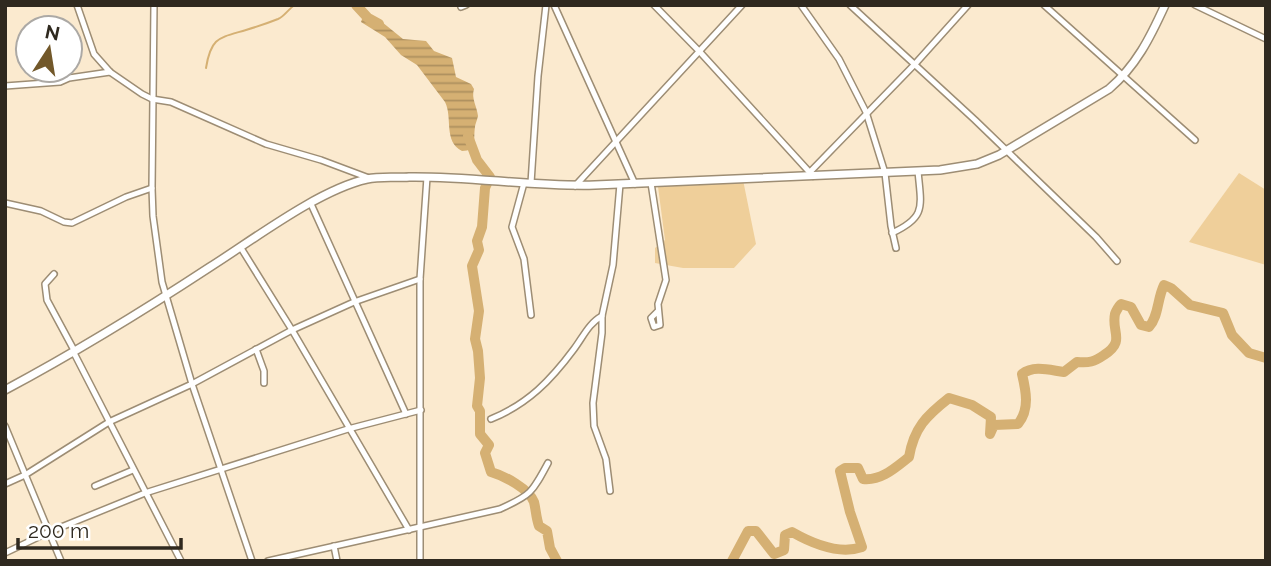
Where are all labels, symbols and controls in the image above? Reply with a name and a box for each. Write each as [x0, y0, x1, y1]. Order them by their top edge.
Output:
north arrow [14, 14, 84, 84]
text: N [43, 20, 62, 45]
scale bar [18, 506, 180, 550]
text: 200 m [28, 518, 89, 543]

